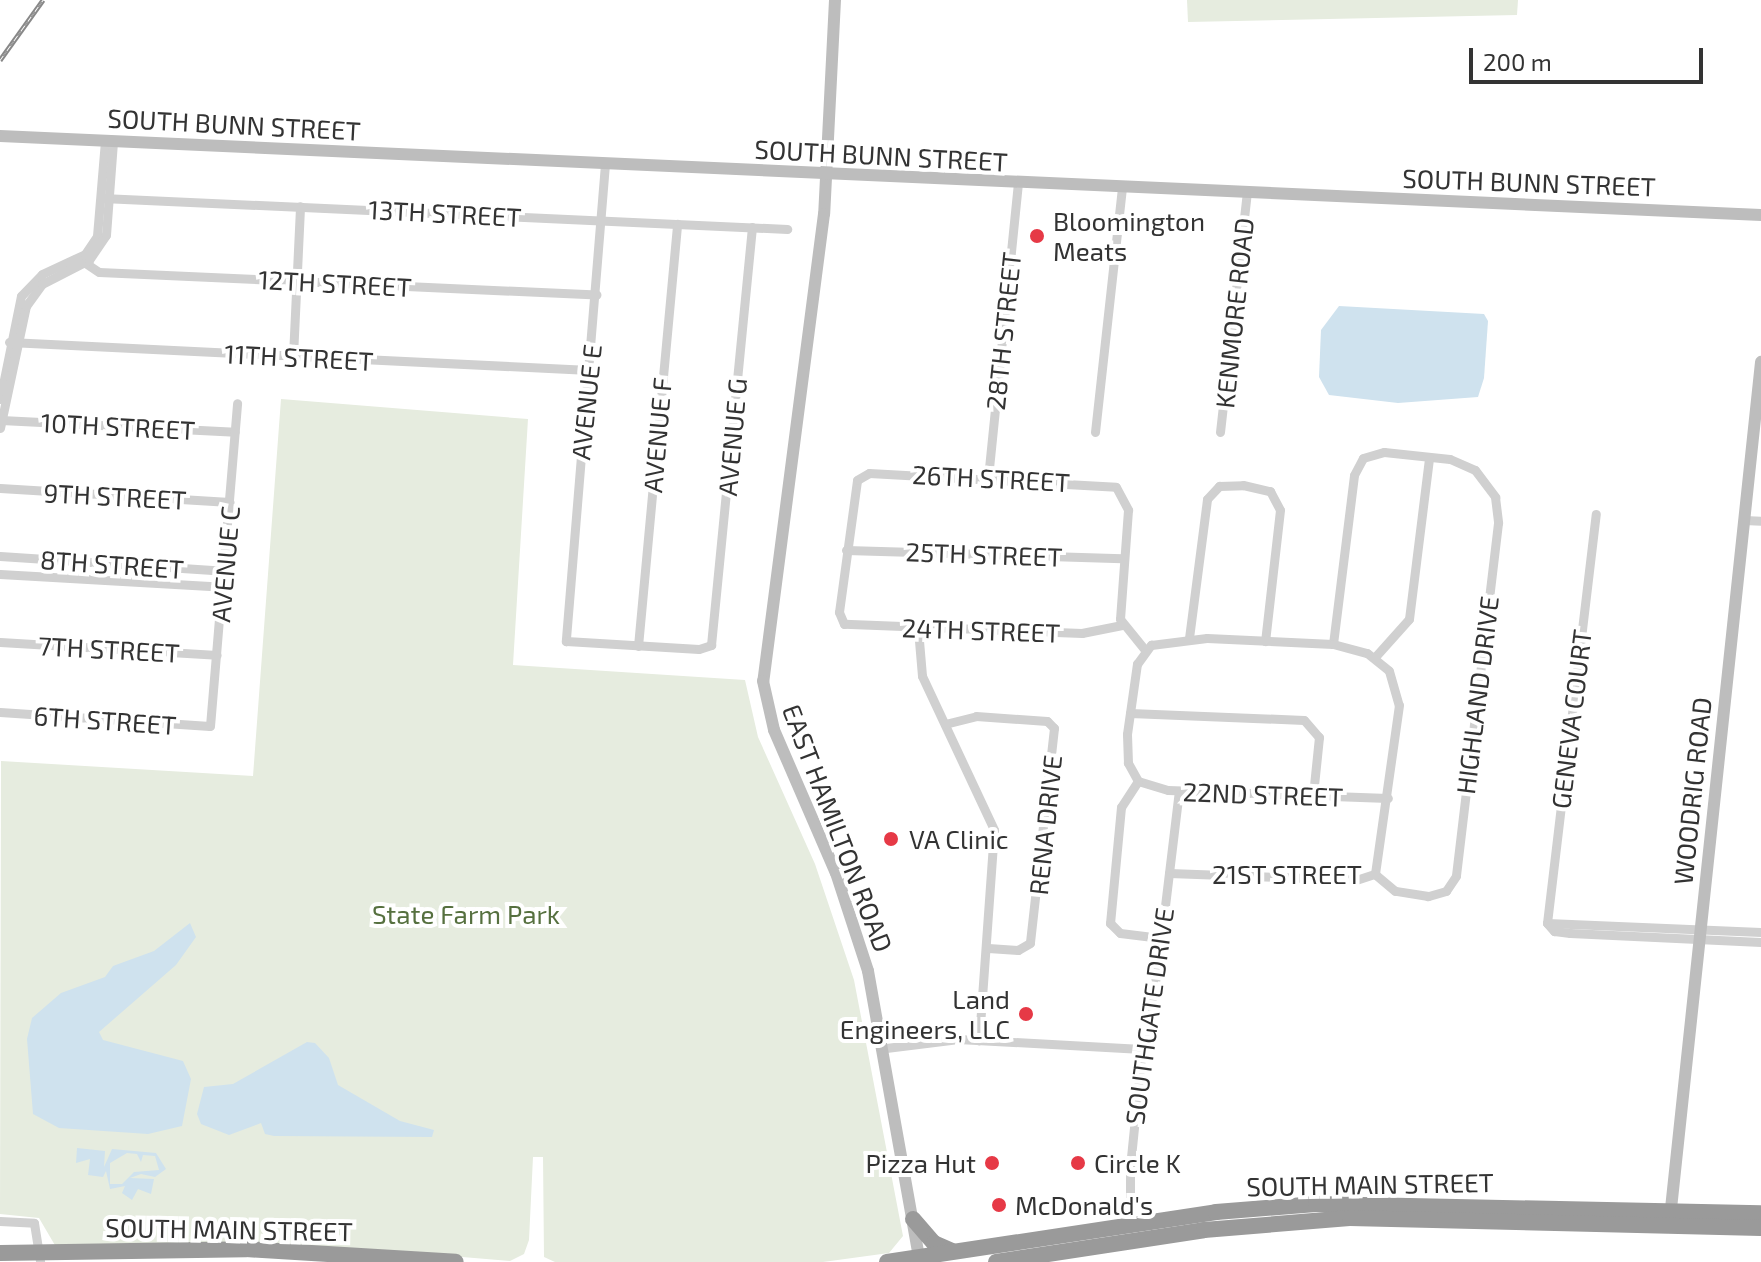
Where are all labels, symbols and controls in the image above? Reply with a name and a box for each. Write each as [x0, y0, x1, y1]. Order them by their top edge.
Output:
scale bar [1473, 32, 1707, 82]
text: 200 m [1483, 47, 1552, 76]
street label: SOUTH BUNN STREET [107, 102, 361, 146]
street label: SOUTH BUNN STREET [754, 133, 1008, 177]
street label: SOUTH BUNN STREET [1402, 162, 1656, 202]
street label: 13TH STREET [368, 193, 522, 233]
place label: Bloomington Meats [1053, 205, 1205, 266]
street label: KENMORE ROAD [1208, 216, 1260, 410]
marker: Bloomington Meats [1028, 227, 1046, 245]
street label: 28TH STREET [979, 250, 1027, 412]
street label: 12TH STREET [258, 263, 412, 303]
street label: 11TH STREET [224, 338, 374, 376]
street label: AVENUE E [564, 343, 608, 461]
street label: AVENUE F [636, 376, 678, 494]
street label: AVENUE G [711, 377, 753, 497]
street label: 10TH STREET [40, 406, 196, 446]
street label: 26TH STREET [911, 458, 1071, 498]
street label: 9TH STREET [43, 477, 187, 515]
street label: AVENUE C [204, 505, 246, 623]
street label: 25TH STREET [905, 536, 1063, 572]
street label: 8TH STREET [39, 543, 185, 585]
street label: HIGHLAND DRIVE [1449, 594, 1505, 796]
street label: 24TH STREET [901, 612, 1061, 648]
street label: GENEVA COURT [1544, 627, 1598, 811]
street label: 7TH STREET [37, 630, 181, 668]
street label: WOODRIG ROAD [1667, 696, 1717, 886]
street label: 6TH STREET [33, 699, 177, 741]
street label: EAST HAMILTON ROAD [776, 700, 900, 956]
street label: RENA DRIVE [1022, 753, 1068, 897]
street label: 22ND STREET [1182, 776, 1344, 812]
place label: VA Clinic [909, 823, 1009, 855]
marker: VA Clinic [880, 828, 902, 850]
street label: 21ST STREET [1212, 858, 1362, 890]
park label: State Farm Park [372, 898, 560, 930]
street label: SOUTHGATE DRIVE [1118, 906, 1180, 1126]
place label: Land Engineers, LLC [840, 983, 1010, 1044]
marker: Land Engineers, LLC [1017, 1005, 1035, 1023]
place label: Pizza Hut [866, 1147, 976, 1179]
place label: Circle K [1094, 1147, 1181, 1179]
marker: Pizza Hut [983, 1154, 1001, 1172]
marker: Circle K [1069, 1154, 1087, 1172]
street label: SOUTH MAIN STREET [1246, 1166, 1494, 1202]
place label: McDonald's [1015, 1189, 1153, 1221]
marker: McDonald's [990, 1196, 1008, 1214]
street label: SOUTH MAIN STREET [105, 1211, 353, 1247]

